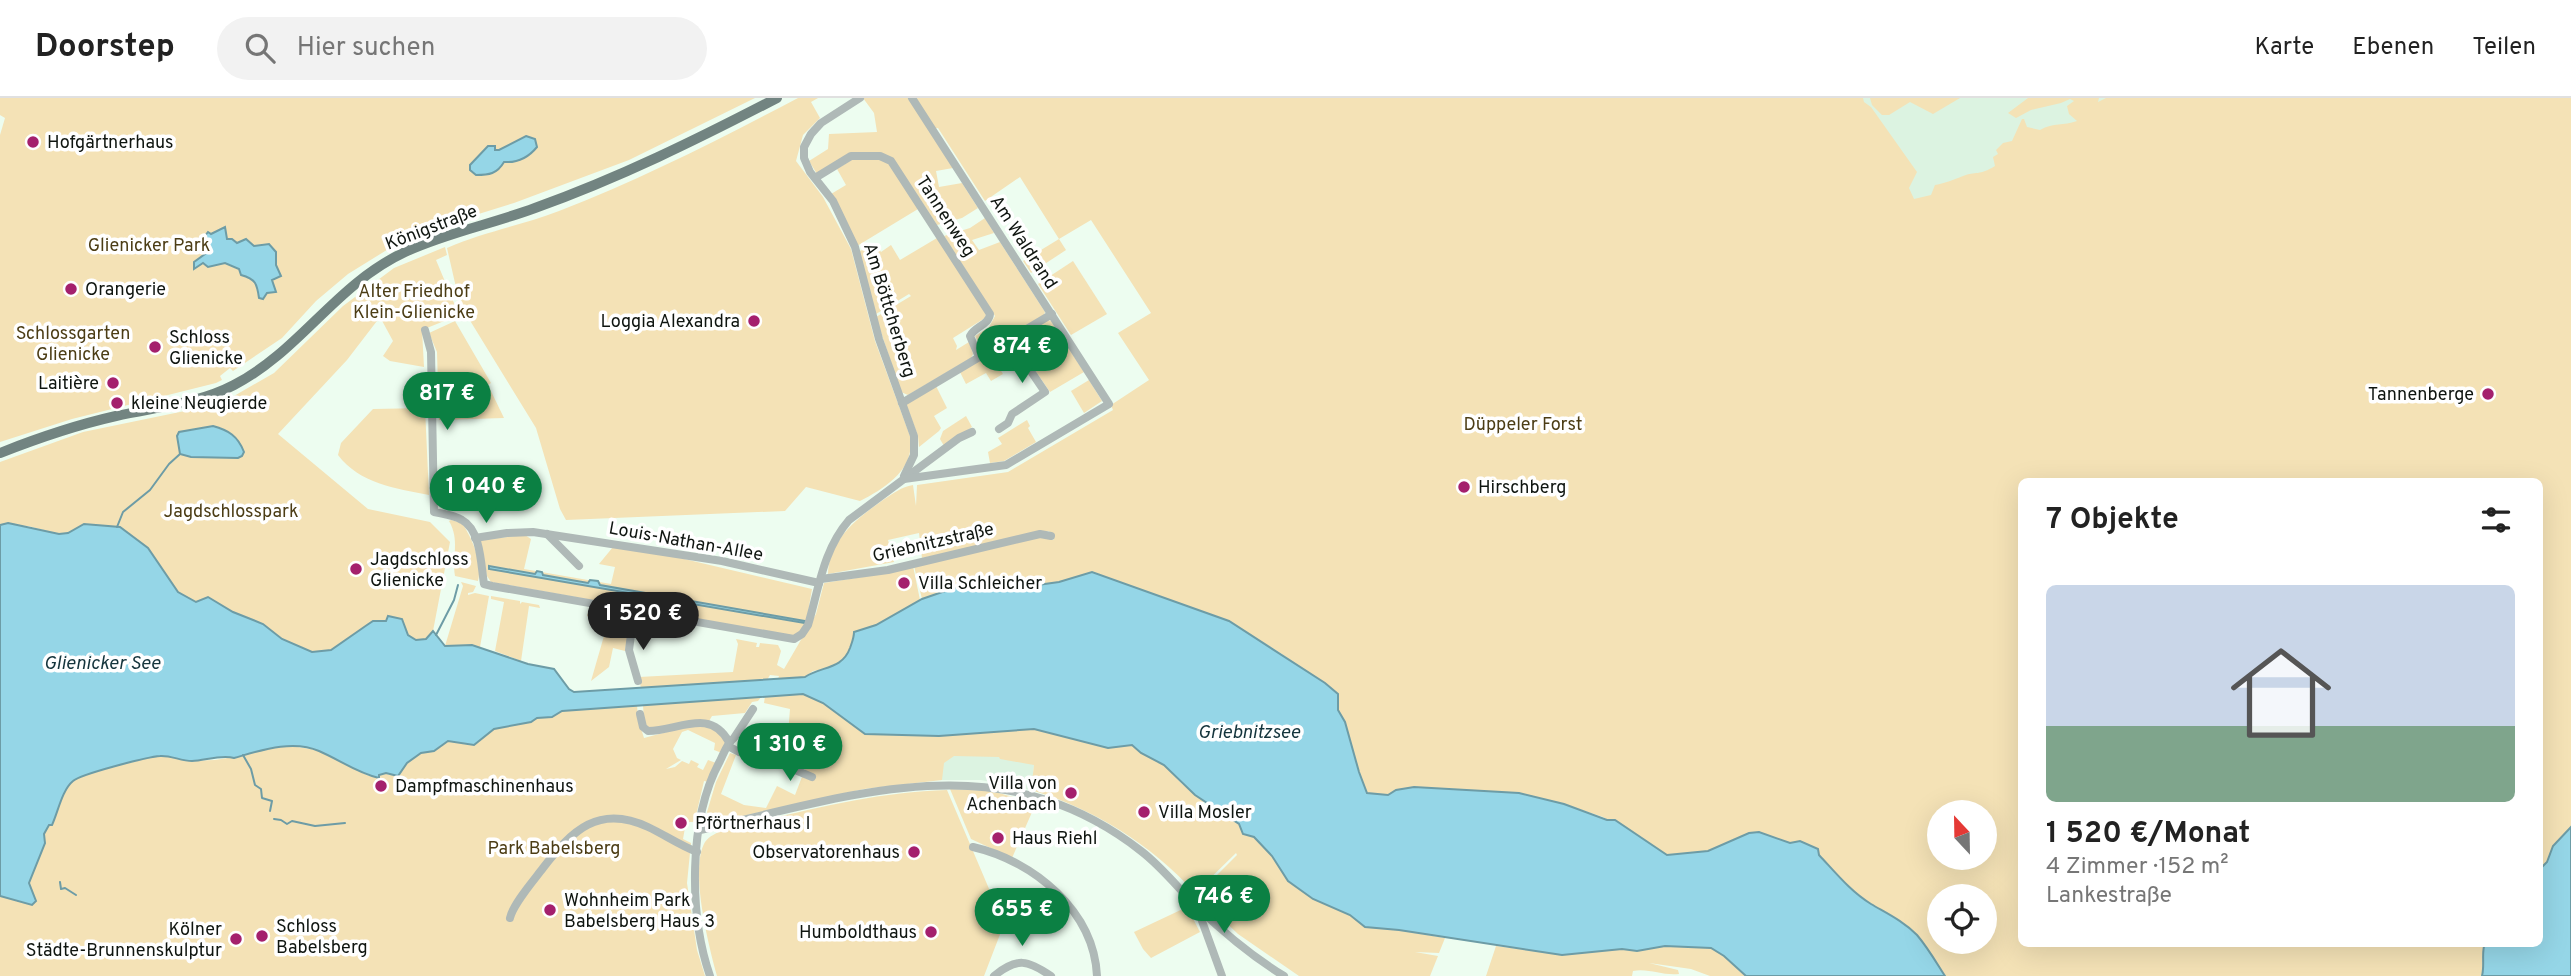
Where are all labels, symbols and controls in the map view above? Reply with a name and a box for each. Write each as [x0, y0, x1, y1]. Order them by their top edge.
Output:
search box [217, 17, 707, 80]
text: Doorstep [35, 27, 175, 69]
icon: search [241, 29, 279, 67]
text: Hier suchen [297, 32, 435, 65]
text: Karte [2254, 33, 2314, 63]
text: Ebenen [2352, 33, 2434, 63]
text: Teilen [2472, 33, 2536, 63]
place label: Hofgärtnerhaus [47, 132, 173, 155]
marker: Hofgärtnerhaus [25, 134, 41, 150]
street label: Tannenweg [910, 172, 980, 262]
street label: Am Waldrand [984, 192, 1062, 294]
street label: Königstraße [382, 200, 481, 256]
park label: Glienicker Park [88, 235, 210, 258]
street label: Am Böttcherberg [857, 240, 920, 381]
place label: Orangerie [85, 279, 166, 302]
marker: Orangerie [63, 281, 79, 297]
park label: Alter Friedhof Klein-Glienicke [353, 281, 475, 325]
place label: Loggia Alexandra [601, 311, 740, 334]
marker: Loggia Alexandra [746, 313, 762, 329]
park label: Schlossgarten Glienicke [16, 323, 130, 367]
pin: 874 € [973, 326, 1071, 385]
place label: Schloss Glienicke [169, 327, 243, 371]
text: 874 € [992, 333, 1052, 362]
marker: Schloss Glienicke [147, 339, 163, 355]
pin: 817 € [398, 372, 496, 432]
place label: Laitière [38, 373, 99, 396]
marker: Laitière [105, 375, 121, 391]
text: 817 € [419, 380, 475, 409]
place label: Tannenberge [2368, 384, 2474, 407]
marker: Tannenberge [2480, 386, 2496, 402]
place label: kleine Neugierde [131, 393, 267, 416]
marker: kleine Neugierde [109, 395, 125, 411]
park label: Düppeler Forst [1464, 414, 1582, 437]
pin: 1 040 € [421, 466, 551, 525]
text: 1 040 € [446, 473, 526, 502]
place label: Hirschberg [1478, 477, 1566, 500]
marker: Hirschberg [1456, 479, 1472, 495]
park label: Jagdschlosspark [163, 501, 299, 524]
icon: filters [2477, 501, 2515, 539]
text: 7 Objekte [2046, 502, 2179, 539]
street label: Louis-Nathan-Allee [607, 518, 765, 567]
street label: Griebnitzstraße [870, 518, 996, 569]
place label: Jagdschloss Glienicke [370, 549, 469, 593]
marker: Jagdschloss Glienicke [348, 561, 364, 577]
place label: Villa Schleicher [918, 573, 1042, 596]
marker: Villa Schleicher [896, 575, 912, 591]
pin: 1 520 € [578, 592, 708, 652]
text: 1 520 € [604, 600, 682, 629]
icon: home [2218, 630, 2344, 756]
water label: Glienicker See [44, 652, 161, 676]
water label: Griebnitzsee [1198, 721, 1300, 745]
pin: 1 310 € [725, 724, 855, 783]
text: 1 310 € [753, 731, 827, 760]
place label: Villa von Achenbach [966, 773, 1057, 817]
place label: Dampfmaschinenhaus [395, 776, 574, 799]
marker: Dampfmaschinenhaus [373, 778, 389, 794]
marker: Villa von Achenbach [1063, 785, 1079, 801]
north arrow [1927, 800, 1997, 870]
map controls [1927, 800, 1997, 954]
place label: Villa Mosler [1158, 802, 1252, 825]
marker: Villa Mosler [1136, 804, 1152, 820]
place label: Pförtnerhaus I [695, 813, 811, 836]
marker: Pförtnerhaus I [673, 815, 689, 831]
text: 1 520 €/Monat [2046, 816, 2250, 853]
place label: Haus Riehl [1012, 828, 1097, 851]
marker: Haus Riehl [990, 830, 1006, 846]
park label: Park Babelsberg [487, 838, 621, 861]
place label: Observatorenhaus [752, 842, 900, 865]
marker: Observatorenhaus [906, 844, 922, 860]
text: 4 Zimmer · 152 m² [2046, 853, 2228, 882]
pin: 746 € [1175, 876, 1273, 935]
text: Lankestraße [2046, 882, 2172, 911]
text: 746 € [1194, 883, 1254, 912]
button: locate [1927, 884, 1997, 954]
pin: 655 € [973, 888, 1071, 948]
place label: Wohnheim Park Babelsberg Haus 3 [564, 890, 715, 934]
text: 655 € [991, 896, 1053, 925]
marker: Wohnheim Park Babelsberg Haus 3 [542, 902, 558, 918]
place label: Schloss Babelsberg [276, 916, 368, 960]
place label: Kölner Städte-Brunnenskulptur [26, 919, 222, 963]
place label: Humboldthaus [799, 922, 917, 945]
marker: Humboldthaus [923, 924, 939, 940]
marker: Schloss Babelsberg [254, 928, 270, 944]
marker: Kölner Städte-Brunnenskulptur [228, 931, 244, 947]

